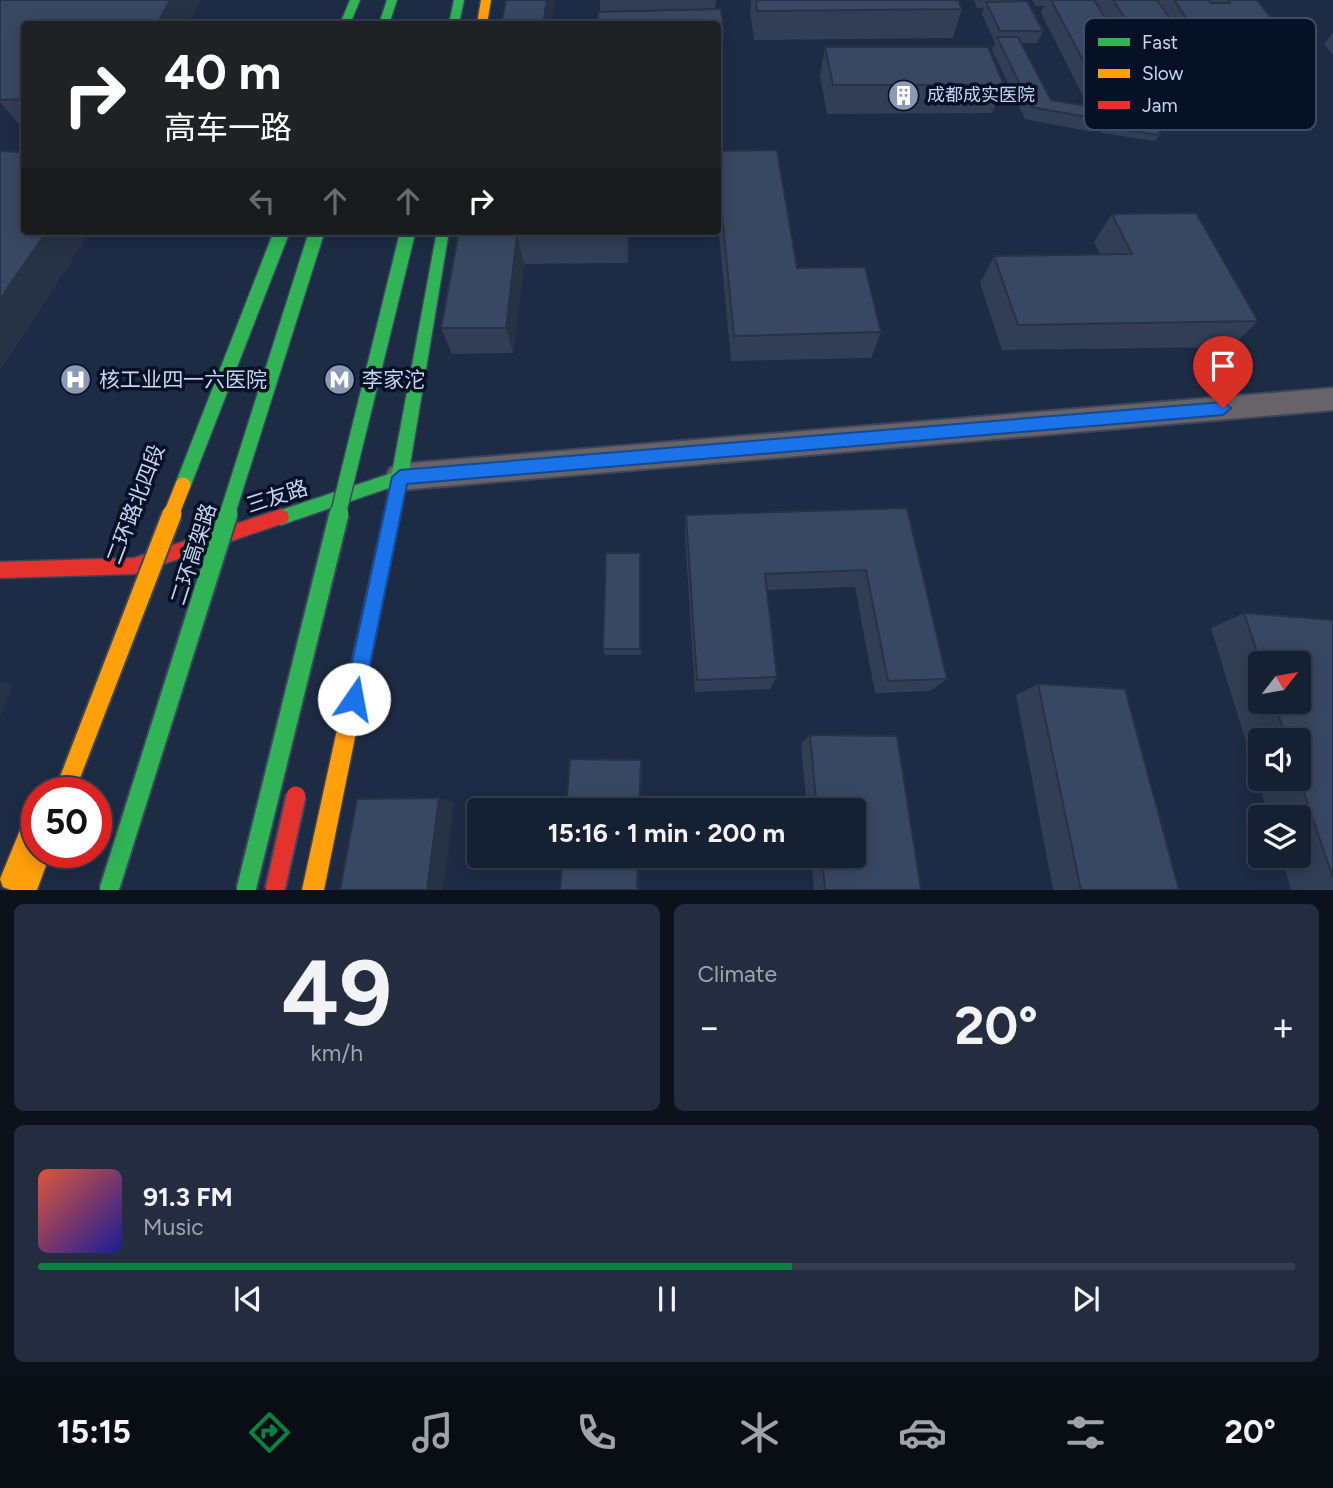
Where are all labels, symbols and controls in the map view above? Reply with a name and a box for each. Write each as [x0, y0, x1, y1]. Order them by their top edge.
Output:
legend [1084, 18, 1316, 130]
text: Fast [1142, 31, 1178, 54]
text: 40 m [164, 42, 281, 101]
icon: right [49, 49, 140, 140]
text: Slow [1142, 62, 1184, 85]
building icon: 成都成实医院 [887, 78, 921, 112]
place label: 成都成实医院 [927, 84, 1035, 106]
text: Jam [1142, 94, 1178, 117]
text: 高车一路 [164, 109, 292, 147]
icon: left [243, 182, 281, 220]
icon: ahead [316, 182, 354, 220]
icon: ahead [389, 182, 427, 220]
icon: right [462, 182, 500, 220]
pin [1193, 336, 1253, 408]
icon: arrive [1204, 347, 1242, 385]
hospital icon: 核工业四一六医院 [59, 362, 93, 396]
metro station icon: 李家沱 [322, 362, 356, 396]
place label: 核工业四一六医院 [99, 367, 267, 392]
place label: 李家沱 [362, 367, 425, 392]
street label: 二环路北四段 [101, 441, 169, 567]
street label: 三友路 [243, 474, 311, 518]
street label: 二环高架路 [165, 500, 221, 608]
north arrow [1248, 651, 1311, 714]
map controls [1248, 651, 1311, 868]
position arrow [317, 662, 391, 736]
button: sound [1248, 728, 1311, 791]
speed limit sign: 50 [21, 777, 112, 868]
button: layers [1248, 805, 1311, 868]
text: 15:16 · 1 min · 200 m [548, 817, 785, 849]
text: 49 [282, 939, 392, 1048]
text: Climate [698, 960, 777, 988]
text: 20° [955, 995, 1038, 1057]
text: − [698, 1004, 721, 1050]
text: + [1271, 1004, 1295, 1050]
text: km/h [310, 1039, 363, 1067]
text: 91.3 FM [143, 1181, 233, 1213]
text: Music [143, 1213, 204, 1241]
icon: previous [229, 1280, 267, 1318]
icon: pause [648, 1280, 686, 1318]
icon: next [1067, 1280, 1105, 1318]
icon: directions [245, 1408, 294, 1457]
icon: music [408, 1408, 457, 1457]
icon: phone [572, 1408, 621, 1457]
icon: climate [735, 1408, 784, 1457]
icon: car [898, 1408, 947, 1457]
icon: filters [1061, 1408, 1110, 1457]
text: 15:15 [57, 1413, 131, 1451]
text: 20° [1224, 1413, 1276, 1451]

